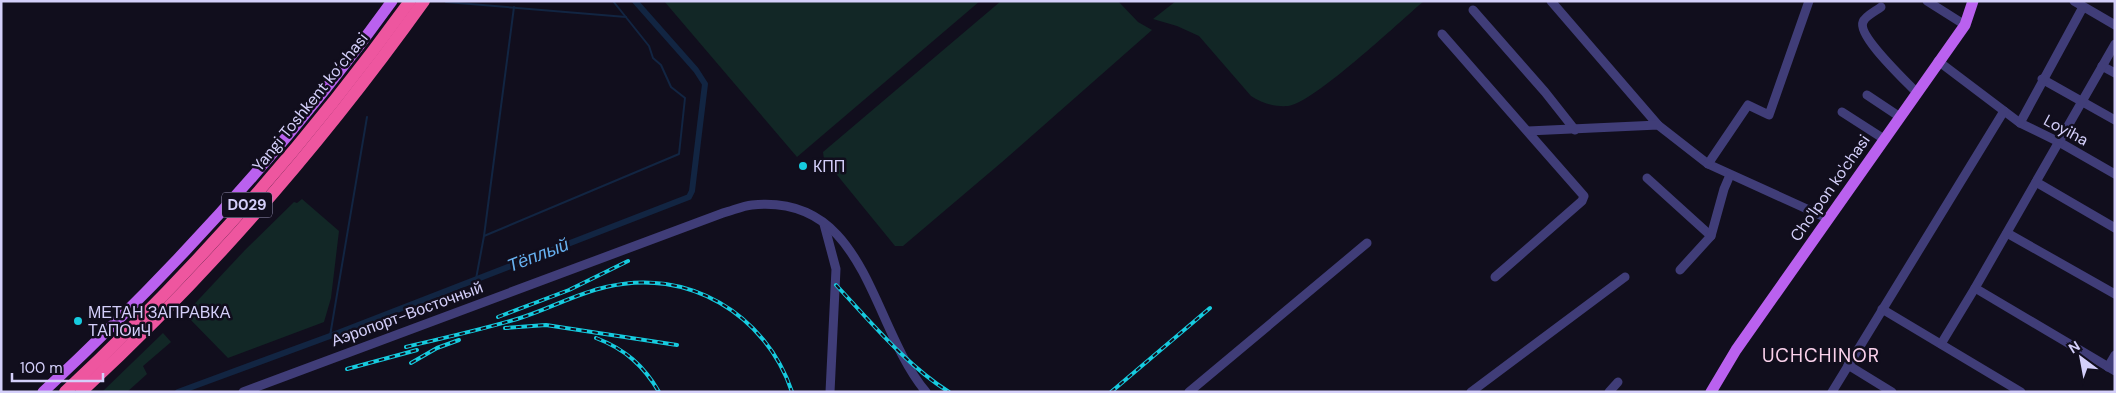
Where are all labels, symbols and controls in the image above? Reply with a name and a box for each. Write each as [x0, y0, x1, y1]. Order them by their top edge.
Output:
street label: Yangi Toshkent ko‘chasi [247, 28, 373, 176]
street label: Loyiha [2040, 110, 2092, 150]
street label: Cho'lpon ko'chasi [1785, 131, 1875, 245]
place label: КПП [813, 156, 845, 177]
marker: КПП [797, 160, 809, 172]
road number: D029 [222, 192, 272, 218]
water label: Тёплый [504, 232, 572, 278]
street label: Аэропорт-Восточный [328, 277, 486, 351]
place label: МЕТАН ЗАПРАВКА ТАПОиЧ [88, 302, 231, 341]
marker: МЕТАН ЗАПРАВКА ТАПОиЧ [72, 315, 84, 327]
north arrow [2056, 333, 2106, 383]
text: N [2065, 337, 2083, 357]
district label: UCHCHINOR [1762, 343, 1880, 368]
scale bar [12, 350, 104, 382]
text: 100 m [20, 358, 63, 378]

